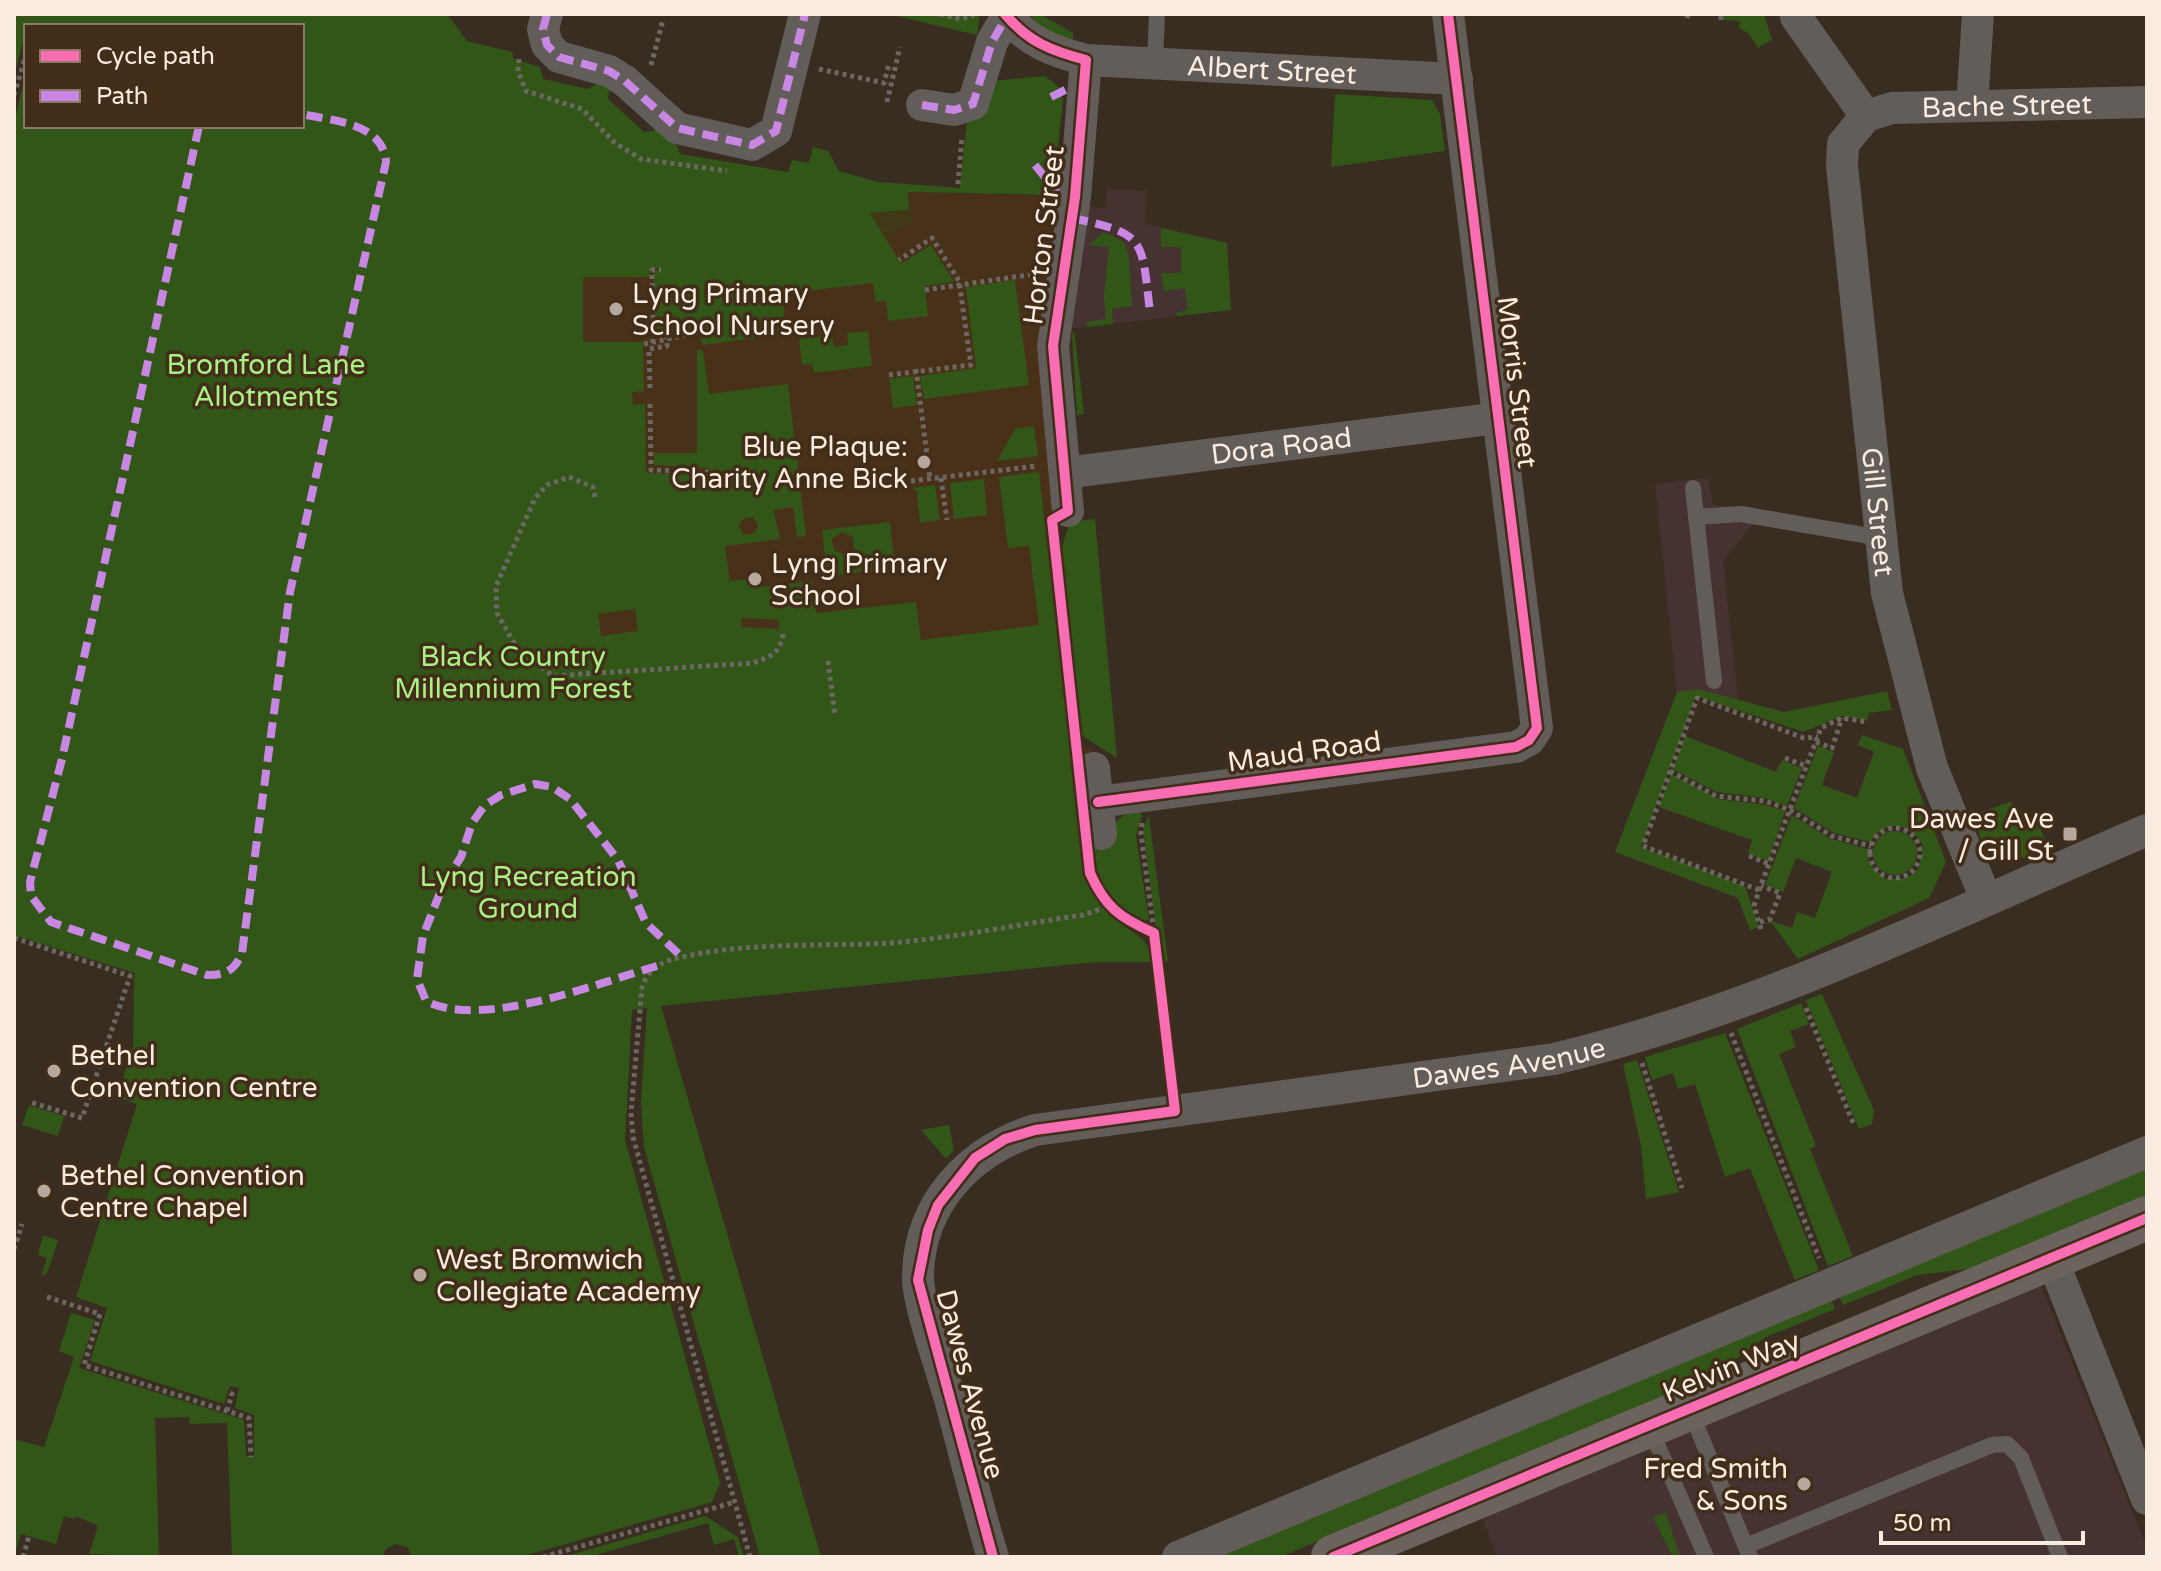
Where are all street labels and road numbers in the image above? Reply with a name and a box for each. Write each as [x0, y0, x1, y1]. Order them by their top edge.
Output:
street label: Albert Street [1186, 49, 1358, 92]
street label: Bache Street [1921, 87, 2093, 125]
street label: Horton Street [1016, 143, 1072, 327]
street label: Morris Street [1490, 294, 1544, 470]
street label: Dora Road [1209, 421, 1354, 472]
street label: Gill Street [1854, 446, 1901, 578]
street label: Maud Road [1225, 724, 1383, 780]
street label: Dawes Avenue [1410, 1031, 1609, 1096]
street label: Dawes Avenue [928, 1286, 1012, 1483]
street label: Kelvin Way [1658, 1324, 1805, 1410]

